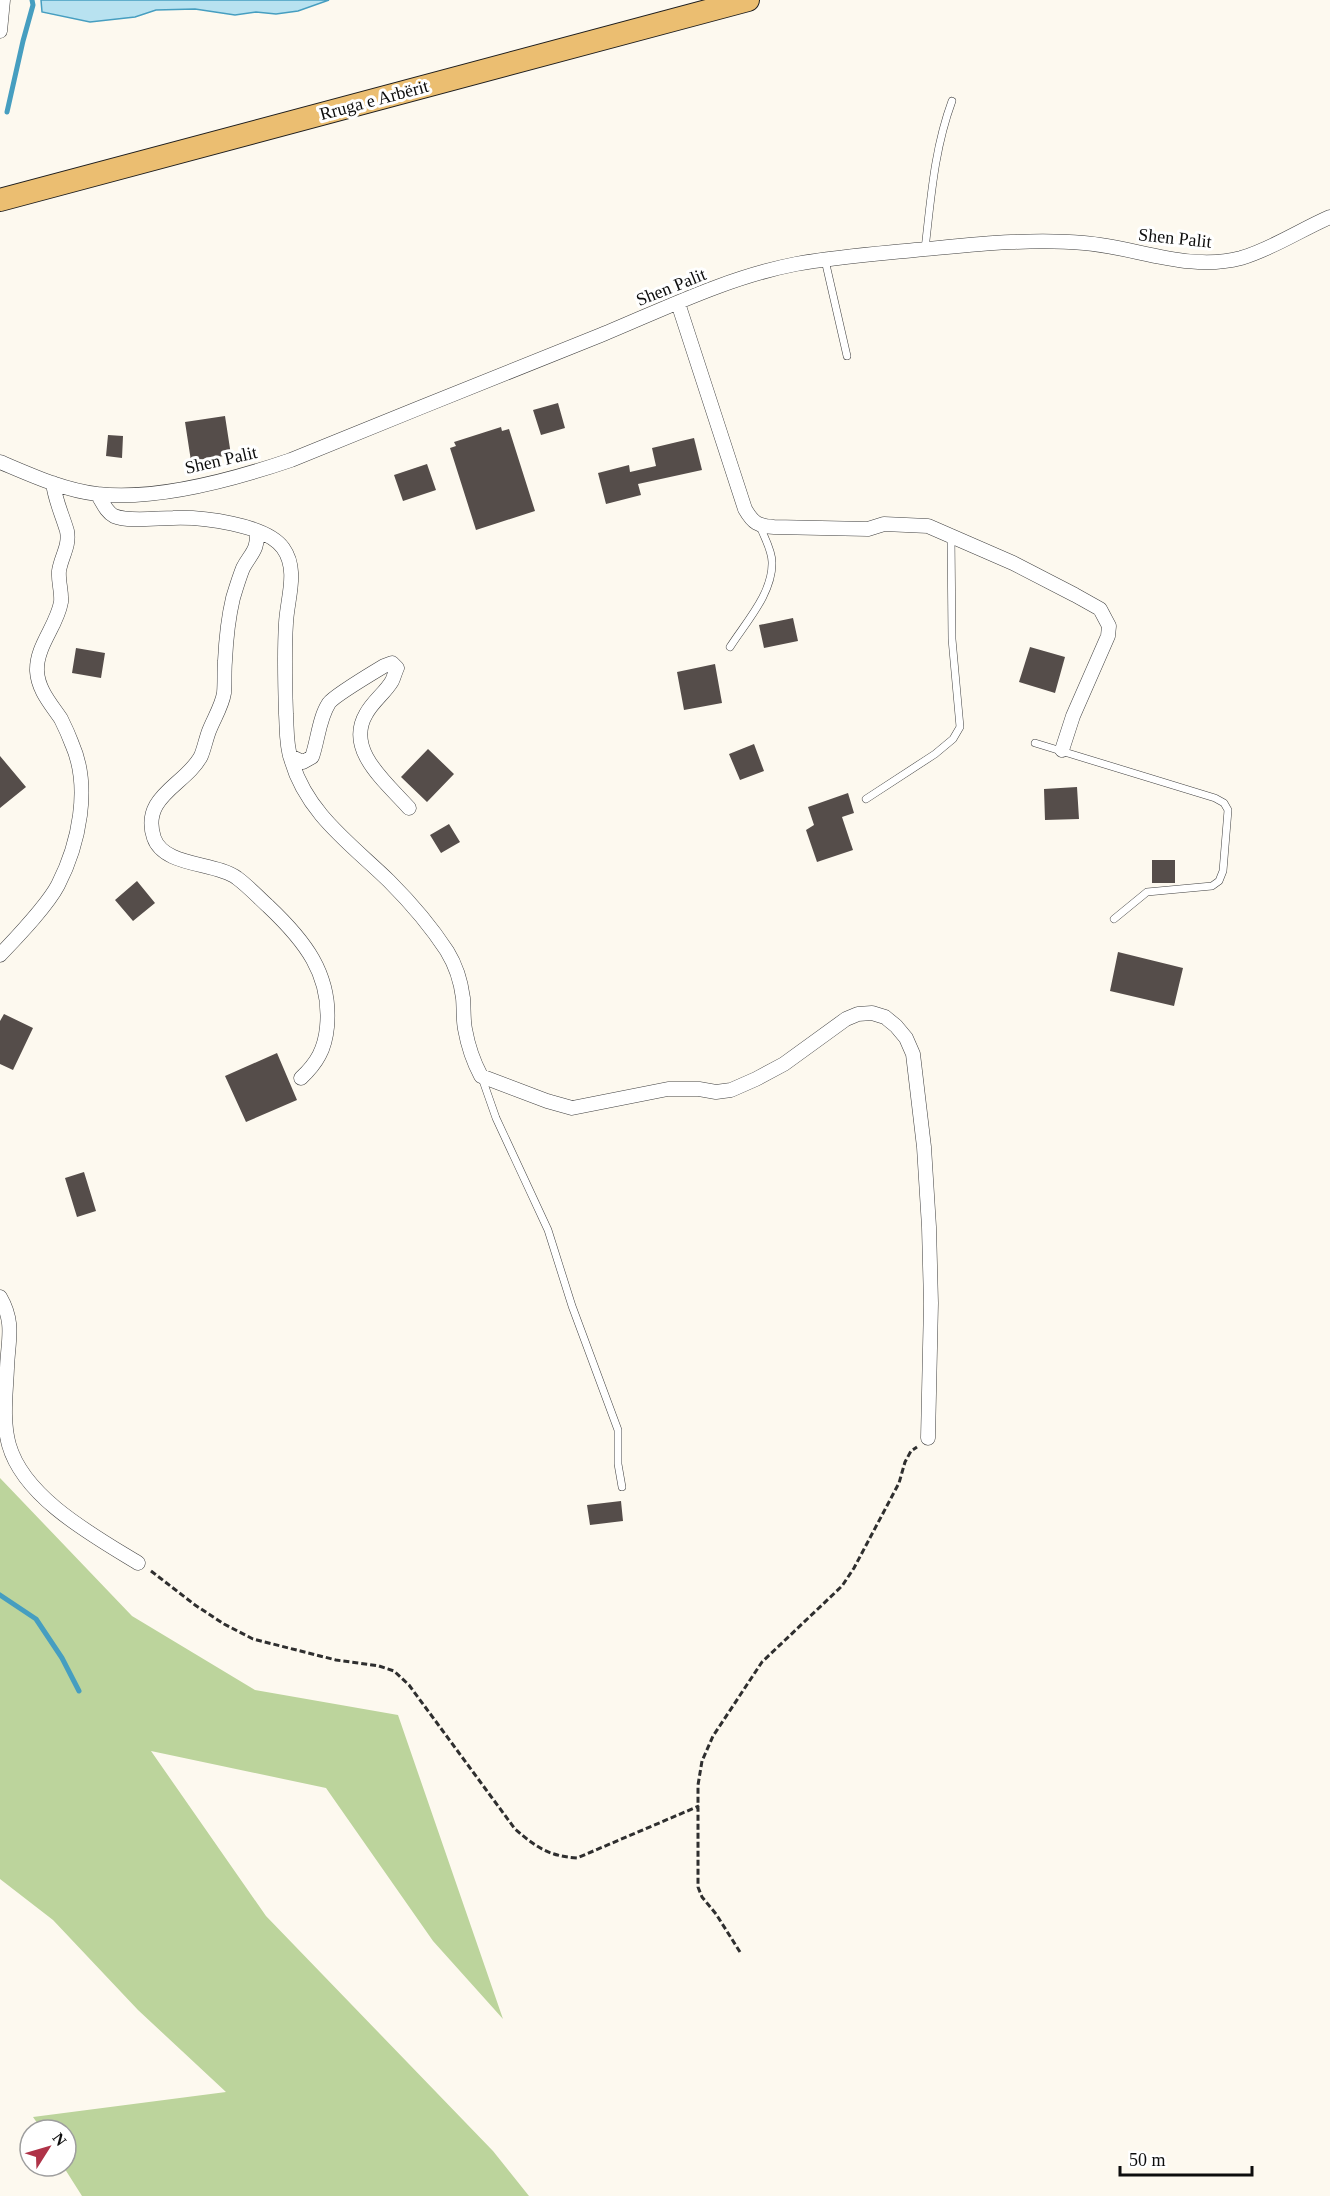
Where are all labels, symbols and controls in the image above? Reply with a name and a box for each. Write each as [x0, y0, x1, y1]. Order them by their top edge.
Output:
street label: Rruga e Arbërit [317, 76, 431, 124]
street label: Shen Palit [1137, 224, 1213, 252]
street label: Shen Palit [633, 264, 709, 310]
street label: Shen Palit [183, 442, 259, 478]
north arrow [18, 2118, 78, 2178]
text: N [49, 2130, 70, 2149]
scale bar [1120, 2139, 1252, 2177]
text: 50 m [1129, 2150, 1166, 2170]

